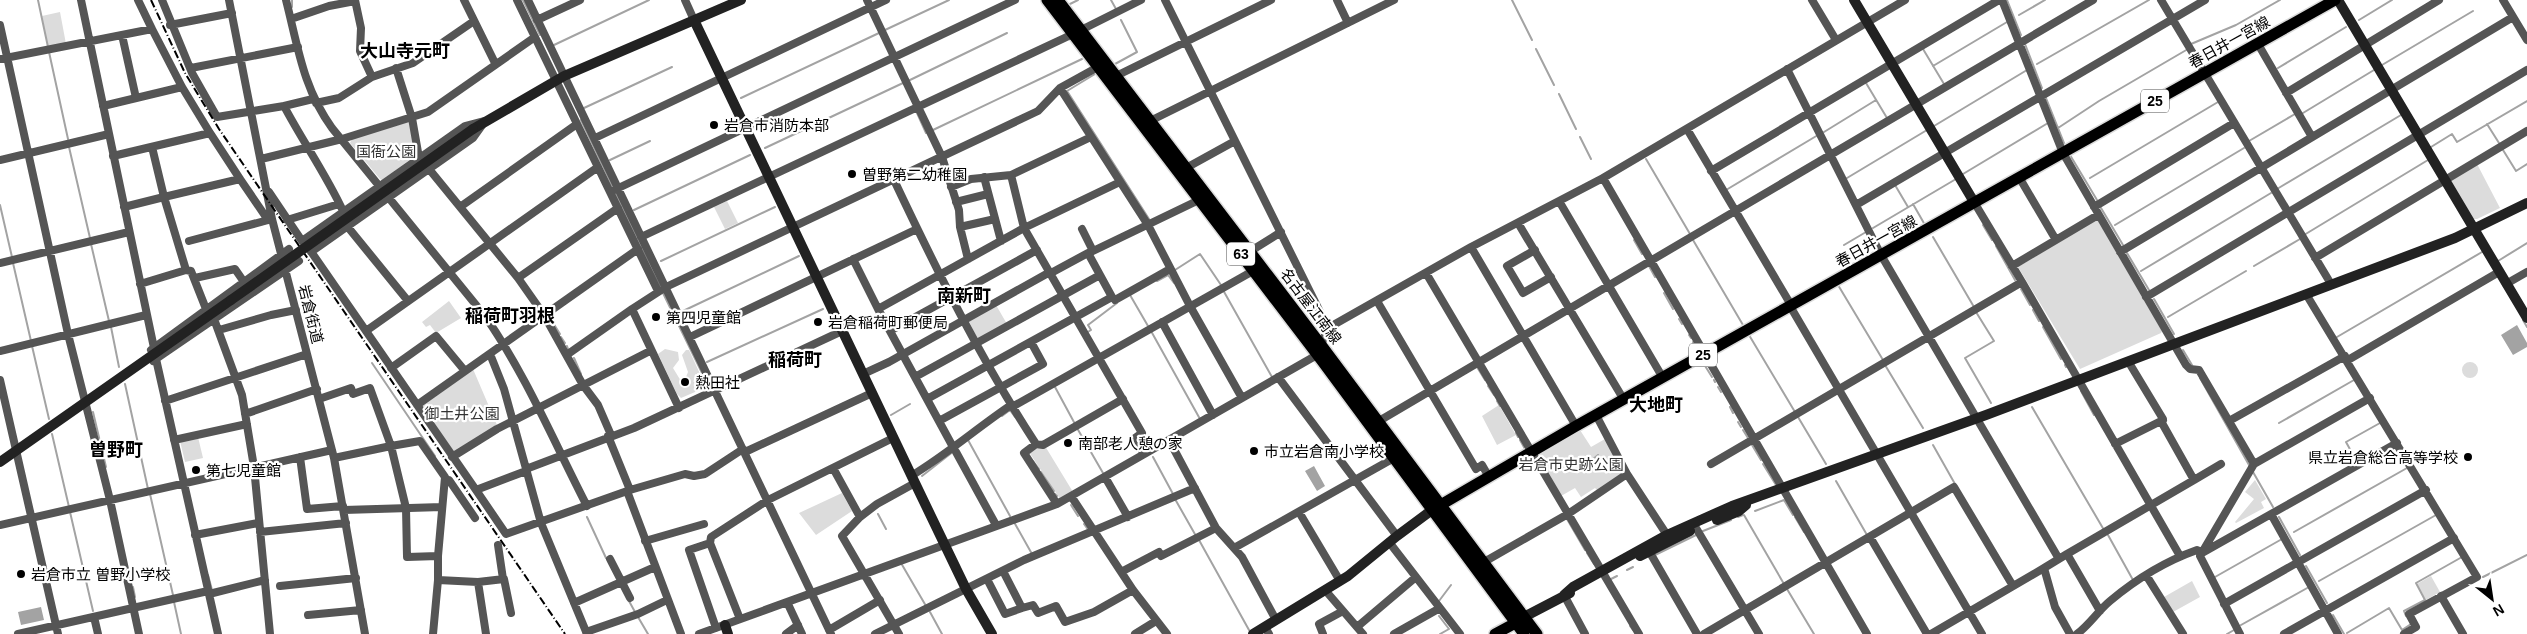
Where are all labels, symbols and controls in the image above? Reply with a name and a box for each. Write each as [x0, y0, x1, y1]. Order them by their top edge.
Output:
street label: 春日井一宮線 [2186, 13, 2272, 71]
district label: 大山寺元町 [360, 41, 450, 61]
road number: 25 [2141, 90, 2169, 112]
place label: 岩倉市消防本部 [724, 117, 829, 134]
marker: 岩倉市消防本部 [708, 119, 720, 131]
park label: 国衙公園 [356, 143, 416, 160]
place label: 曽野第二幼稚園 [862, 166, 967, 183]
marker: 曽野第二幼稚園 [846, 168, 858, 180]
street label: 春日井一宮線 [1833, 212, 1919, 270]
road number: 63 [1227, 242, 1255, 266]
street label: 名古屋江南線 [1277, 265, 1345, 347]
street label: 岩倉街道 [295, 283, 327, 345]
district label: 南新町 [937, 286, 991, 306]
district label: 稲荷町羽根 [465, 306, 555, 326]
place label: 第四児童館 [666, 309, 741, 326]
marker: 第四児童館 [650, 311, 662, 323]
place label: 岩倉稲荷町郵便局 [828, 314, 948, 331]
marker: 岩倉稲荷町郵便局 [812, 316, 824, 328]
road number: 25 [1689, 344, 1717, 366]
district label: 稲荷町 [768, 350, 822, 370]
place label: 熱田社 [695, 374, 740, 391]
marker: 熱田社 [679, 376, 691, 388]
district label: 大地町 [1629, 395, 1683, 415]
park label: 御土井公園 [424, 405, 500, 422]
place label: 南部老人憩の家 [1078, 435, 1183, 452]
marker: 南部老人憩の家 [1062, 437, 1074, 449]
district label: 曽野町 [89, 440, 143, 460]
place label: 市立岩倉南小学校 [1264, 443, 1384, 460]
marker: 市立岩倉南小学校 [1248, 445, 1260, 457]
place label: 県立岩倉総合高等学校 [2308, 449, 2458, 466]
marker: 県立岩倉総合高等学校 [2462, 451, 2474, 463]
park label: 岩倉市史跡公園 [1518, 456, 1624, 473]
place label: 第七児童館 [206, 462, 281, 479]
marker: 第七児童館 [190, 464, 202, 476]
place label: 岩倉市立 曽野小学校 [31, 566, 170, 583]
marker: 岩倉市立 曽野小学校 [15, 568, 27, 580]
north arrow [2467, 574, 2517, 624]
text: N [2490, 601, 2507, 620]

